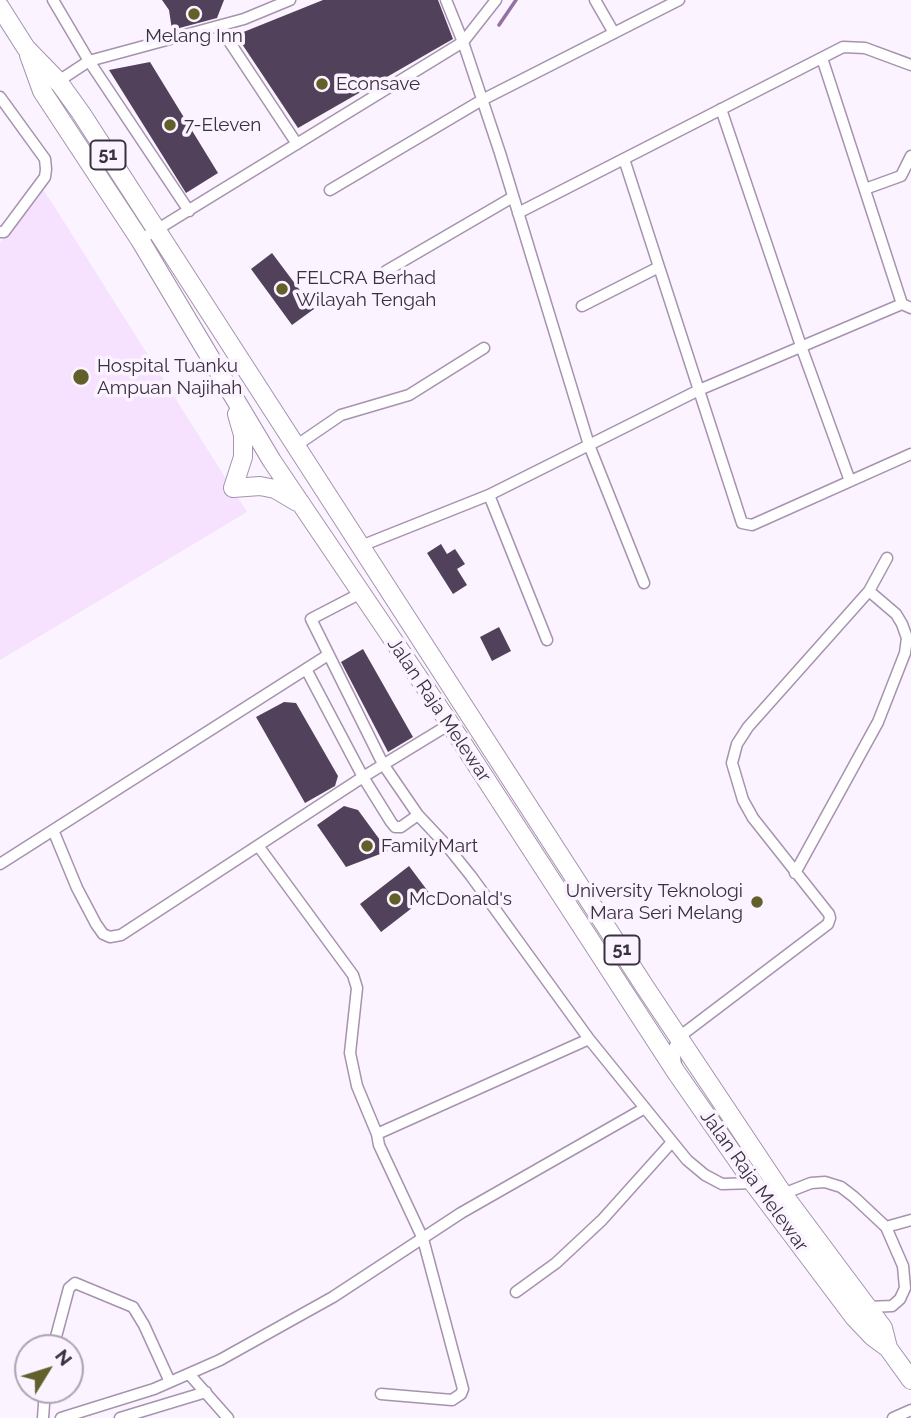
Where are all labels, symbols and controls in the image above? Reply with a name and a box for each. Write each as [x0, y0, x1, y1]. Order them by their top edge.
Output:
marker: Melang Inn [186, 6, 202, 22]
place label: Melang Inn [145, 25, 243, 47]
place label: Econsave [336, 73, 420, 95]
marker: Econsave [314, 76, 330, 92]
place label: 7-Eleven [184, 114, 261, 136]
marker: 7-Eleven [162, 117, 178, 133]
road number: 51 [90, 140, 126, 170]
place label: FELCRA Berhad Wilayah Tengah [296, 267, 436, 311]
marker: FELCRA Berhad Wilayah Tengah [274, 281, 290, 297]
place label: Hospital Tuanku Ampuan Najihah [97, 355, 242, 399]
marker: Hospital Tuanku Ampuan Najihah [71, 367, 91, 387]
street label: Jalan Raja Melewar [382, 634, 496, 786]
place label: FamilyMart [381, 835, 478, 857]
marker: FamilyMart [359, 838, 375, 854]
place label: University Teknologi Mara Seri Melang [566, 880, 743, 924]
place label: McDonald's [409, 888, 512, 910]
marker: McDonald's [387, 891, 403, 907]
marker: University Teknologi Mara Seri Melang [749, 894, 765, 910]
road number: 51 [604, 936, 640, 965]
street label: Jalan Raja Melewar [695, 1106, 813, 1256]
north arrow [14, 1334, 84, 1404]
text: N [51, 1345, 77, 1370]

